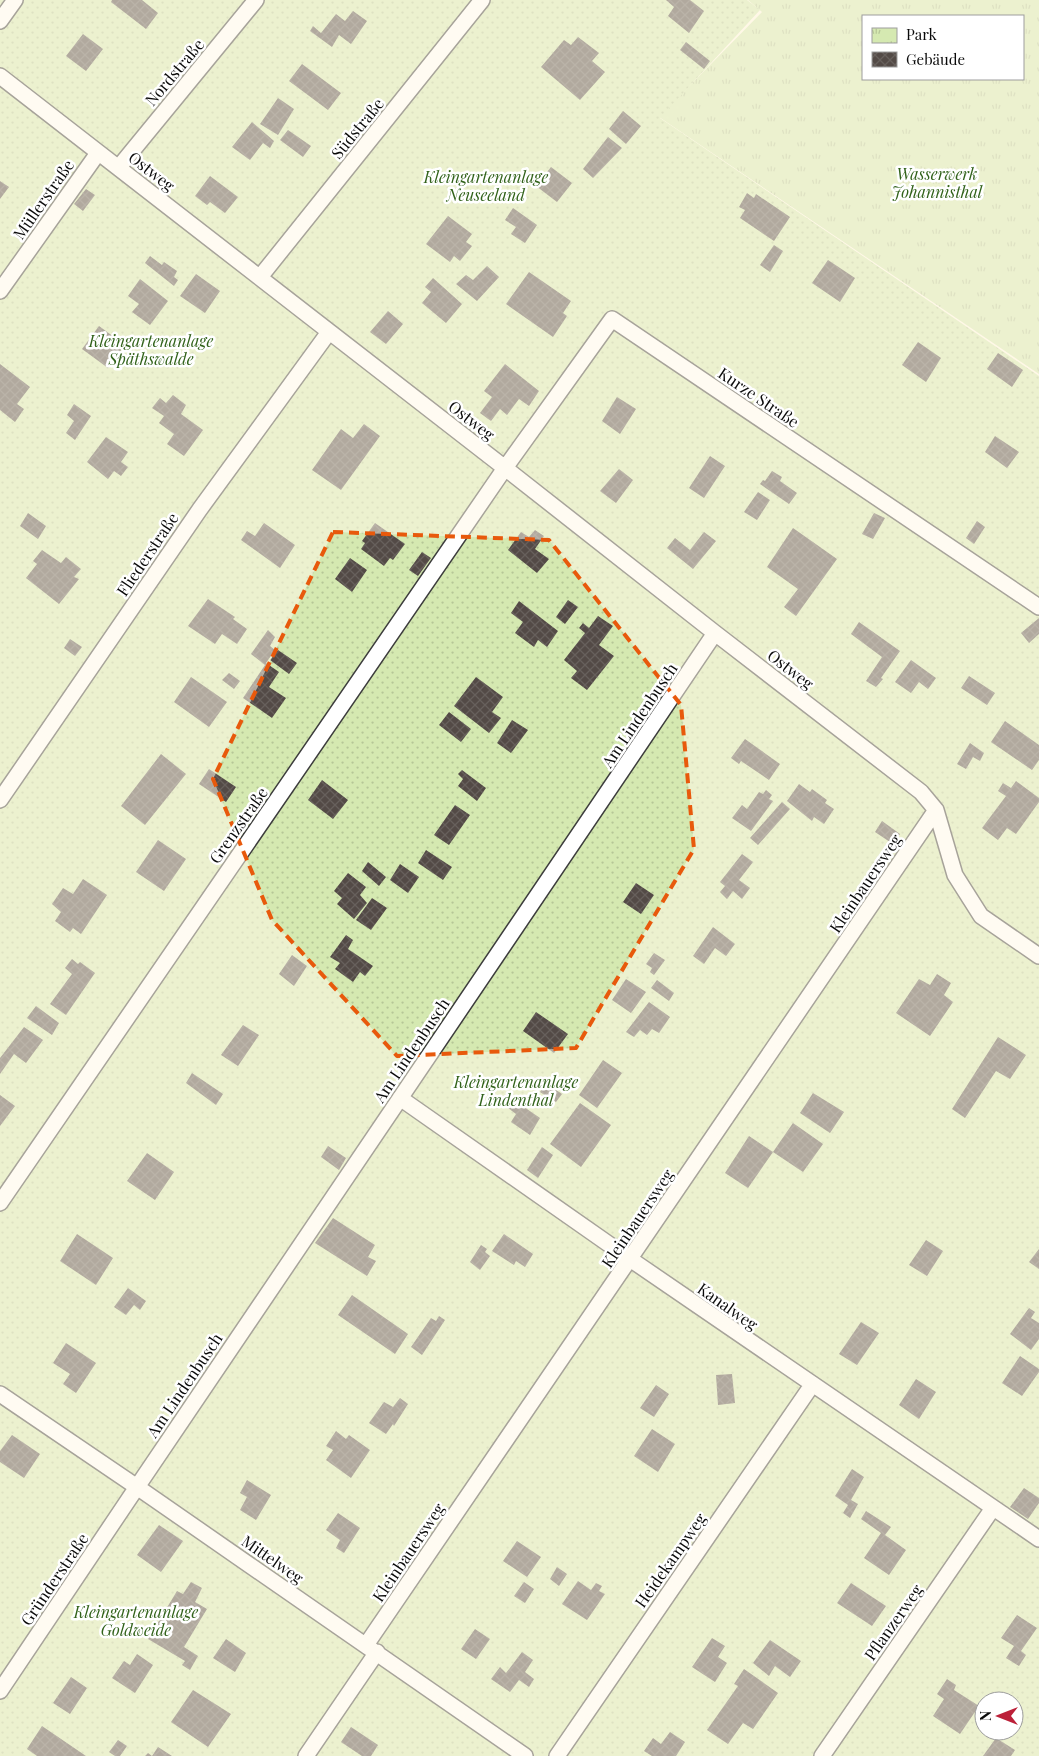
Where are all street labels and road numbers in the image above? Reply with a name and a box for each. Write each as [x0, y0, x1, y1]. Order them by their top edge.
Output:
street label: Nordstraße [140, 34, 208, 110]
street label: Südstraße [326, 93, 388, 163]
street label: Ostweg [124, 146, 180, 196]
street label: Müllerstraße [8, 155, 78, 243]
street label: Kurze Straße [714, 362, 804, 432]
street label: Ostweg [444, 395, 500, 445]
street label: Fliederstraße [111, 508, 183, 600]
street label: Ostweg [763, 644, 819, 694]
street label: Am Lindenbusch [596, 658, 682, 772]
street label: Grenzstraße [204, 783, 272, 867]
street label: Kleinbauersweg [824, 829, 906, 936]
street label: Am Lindenbusch [368, 993, 454, 1107]
street label: Kleinbauersweg [596, 1164, 678, 1271]
street label: Kanalweg [694, 1278, 763, 1335]
street label: Am Lindenbusch [141, 1328, 227, 1442]
street label: Kleinbauersweg [367, 1498, 449, 1605]
street label: Heidekampweg [630, 1508, 711, 1611]
street label: Gründerstraße [15, 1529, 93, 1629]
street label: Mittelweg [238, 1530, 308, 1588]
street label: Pflanzerweg [859, 1579, 927, 1664]

